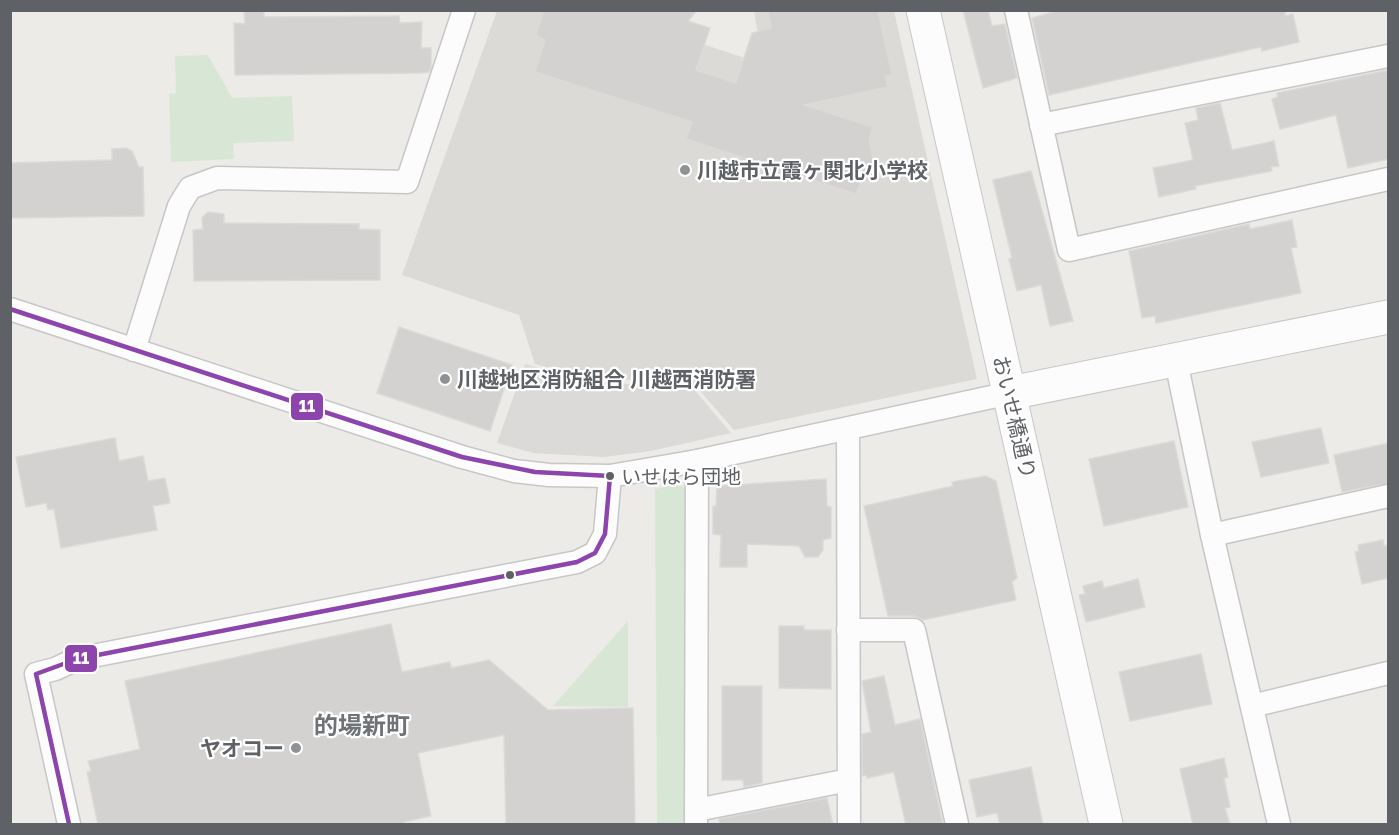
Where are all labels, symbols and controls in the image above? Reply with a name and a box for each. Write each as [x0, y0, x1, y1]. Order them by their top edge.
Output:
place label: 川越市立霞ヶ関北小学校 [697, 157, 928, 183]
marker: 川越市立霞ヶ関北小学校 [678, 163, 692, 177]
street label: おいせ橋通り [988, 353, 1042, 481]
place label: 川越地区消防組合 川越西消防署 [457, 366, 756, 392]
marker: 川越地区消防組合 川越西消防署 [438, 372, 452, 386]
line badge: 11 [290, 392, 324, 421]
text: 11 [299, 396, 315, 416]
place label: いせはら団地 [621, 464, 741, 488]
marker: いせはら団地 [604, 470, 616, 482]
unlabelled marker [504, 569, 516, 581]
line badge: 11 [64, 644, 98, 673]
text: 11 [73, 648, 89, 668]
district label: 的場新町 [314, 710, 410, 739]
place label: ヤオコー [200, 735, 284, 761]
marker: ヤオコー [289, 741, 303, 755]

